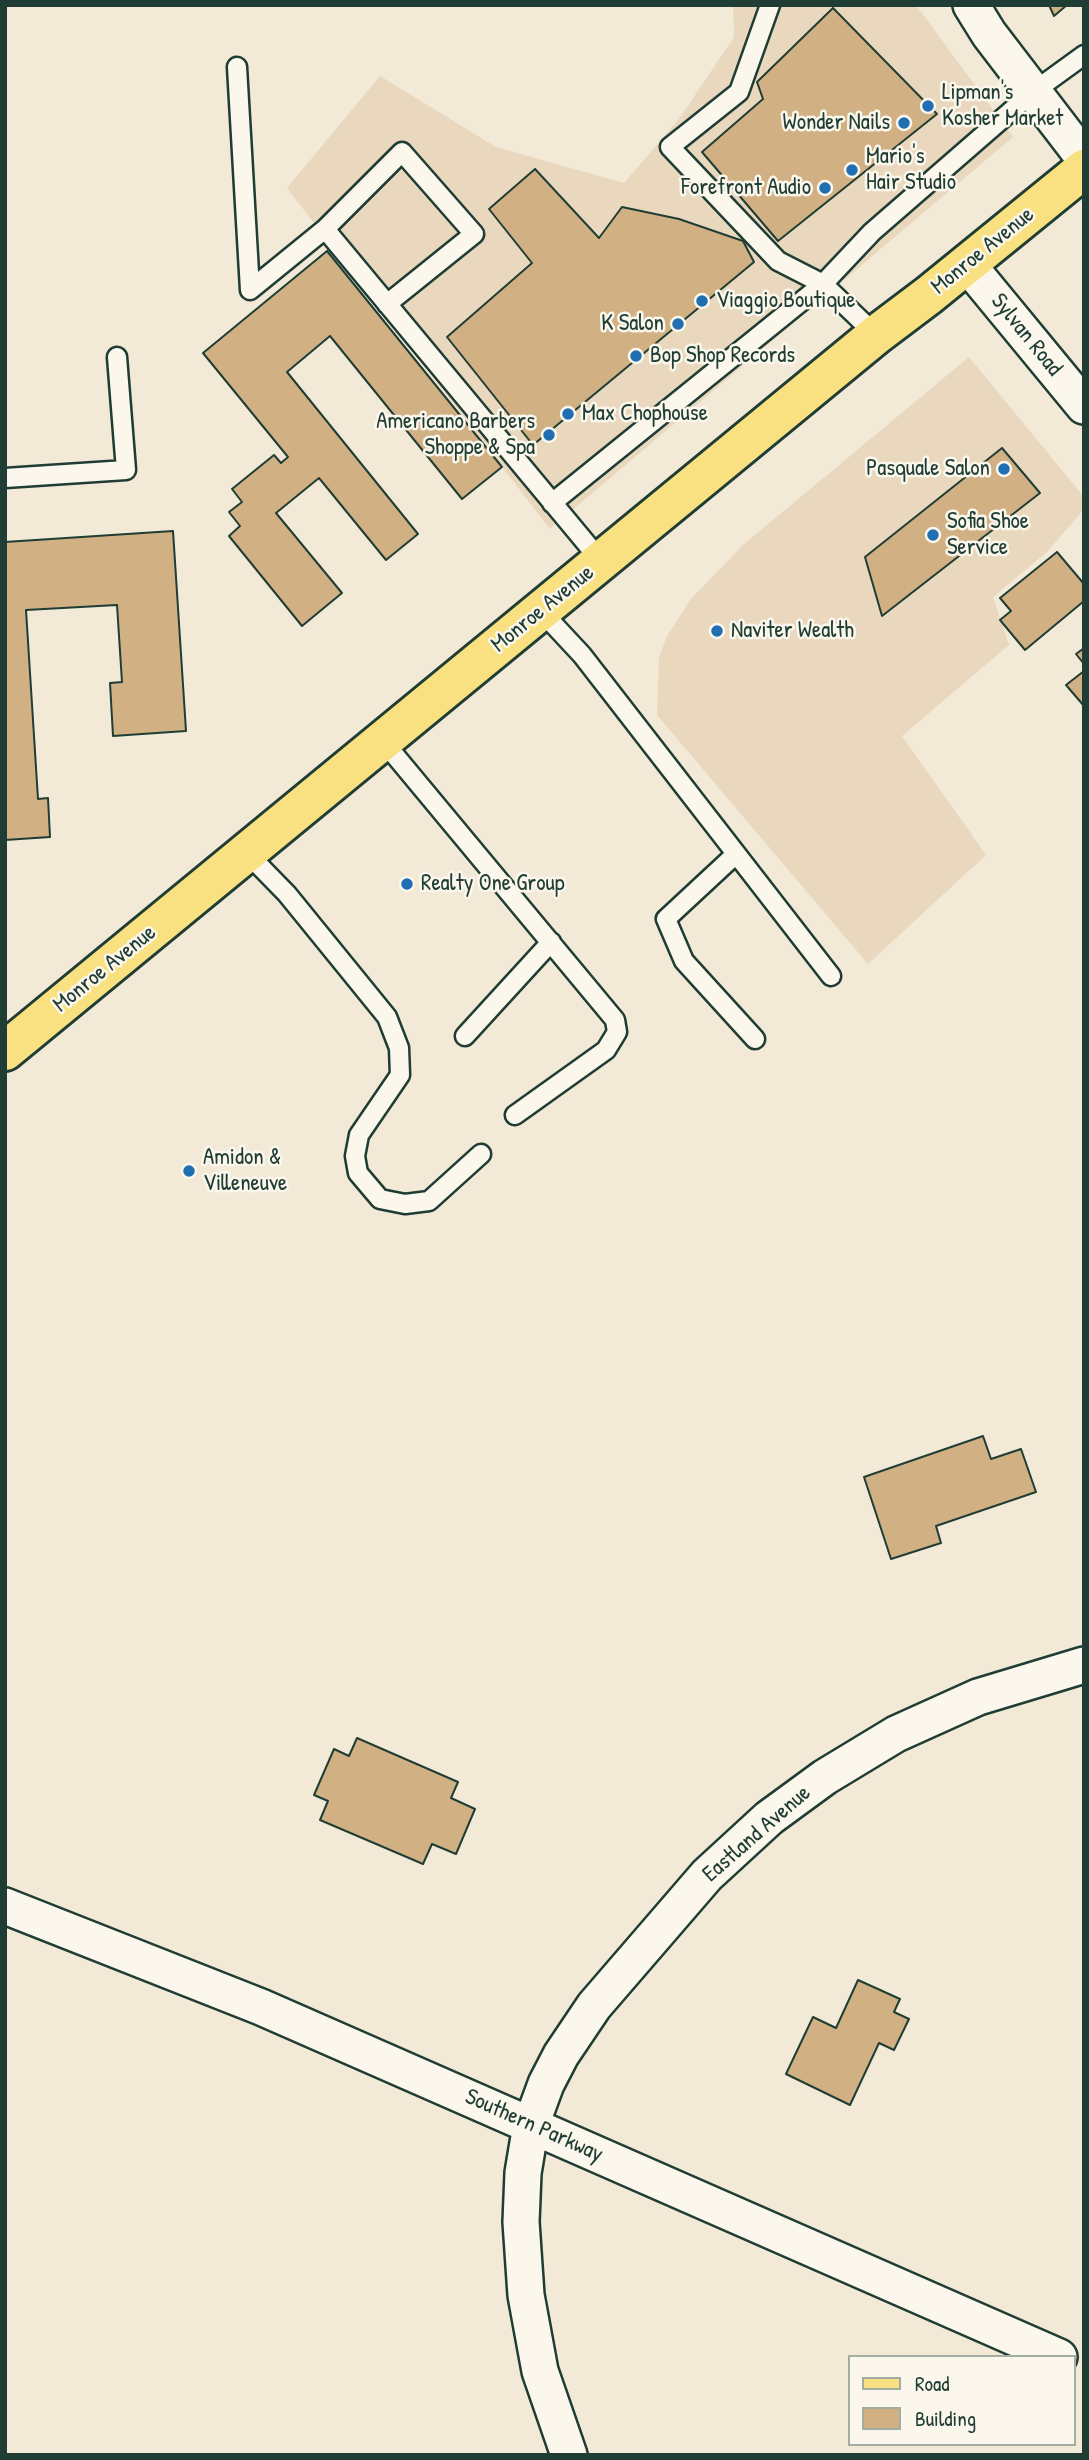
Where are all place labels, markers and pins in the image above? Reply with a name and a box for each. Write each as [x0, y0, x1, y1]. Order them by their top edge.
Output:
place label: Lipman's Kosher Market [942, 79, 1063, 133]
marker: Lipman's Kosher Market [920, 98, 936, 114]
place label: Wonder Nails [783, 109, 890, 137]
marker: Wonder Nails [896, 115, 912, 131]
place label: Mario's Hair Studio [866, 143, 956, 197]
marker: Mario's Hair Studio [844, 162, 860, 178]
place label: Forefront Audio [681, 174, 811, 202]
marker: Forefront Audio [817, 180, 833, 196]
place label: Viaggio Boutique [716, 287, 855, 315]
marker: Viaggio Boutique [694, 293, 710, 309]
place label: K Salon [601, 310, 664, 338]
marker: K Salon [670, 316, 686, 332]
place label: Bop Shop Records [650, 342, 795, 370]
marker: Bop Shop Records [628, 348, 644, 364]
place label: Max Chophouse [582, 400, 708, 428]
marker: Max Chophouse [560, 406, 576, 422]
place label: Americano Barbers Shoppe & Spa [376, 408, 535, 462]
marker: Americano Barbers Shoppe & Spa [541, 427, 557, 443]
place label: Pasquale Salon [866, 455, 990, 483]
marker: Pasquale Salon [996, 461, 1012, 477]
place label: Sofia Shoe Service [947, 508, 1029, 562]
marker: Sofia Shoe Service [925, 527, 941, 543]
place label: Naviter Wealth [731, 617, 854, 645]
marker: Naviter Wealth [709, 623, 725, 639]
place label: Realty One Group [421, 870, 564, 898]
marker: Realty One Group [399, 876, 415, 892]
place label: Amidon & Villeneuve [203, 1144, 287, 1198]
marker: Amidon & Villeneuve [181, 1163, 197, 1179]

